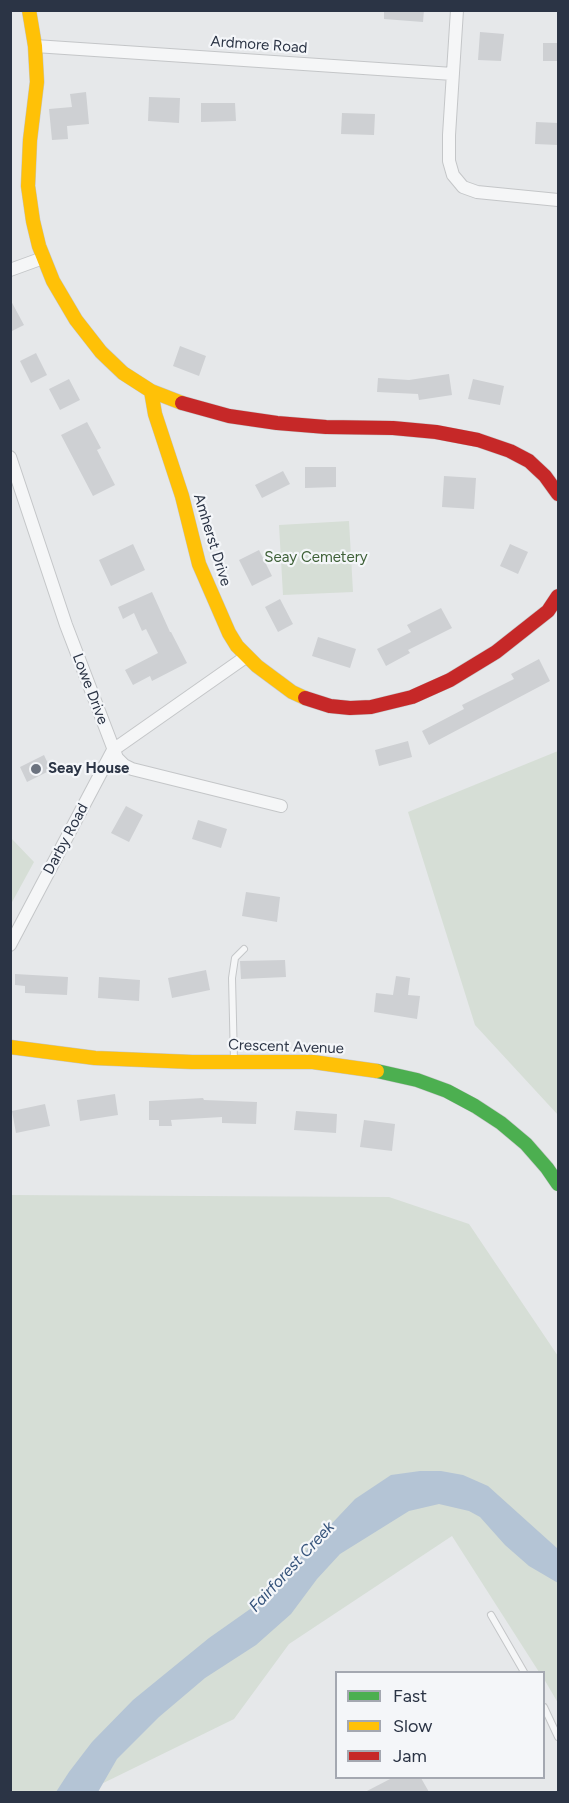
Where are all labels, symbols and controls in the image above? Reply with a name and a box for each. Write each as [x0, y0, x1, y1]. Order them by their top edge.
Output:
street label: Ardmore Road [210, 33, 308, 57]
street label: Amherst Drive [189, 492, 235, 588]
park label: Seay Cemetery [264, 549, 368, 567]
street label: Lowe Drive [68, 651, 112, 727]
place label: Seay House [48, 760, 129, 778]
marker: Seay House [29, 762, 43, 776]
street label: Darby Road [40, 800, 92, 878]
street label: Crescent Avenue [228, 1036, 344, 1058]
water label: Fairforest Creek [245, 1518, 339, 1616]
legend [335, 1671, 545, 1779]
text: Fast [393, 1685, 427, 1707]
text: Slow [393, 1715, 432, 1737]
text: Jam [393, 1745, 427, 1767]

